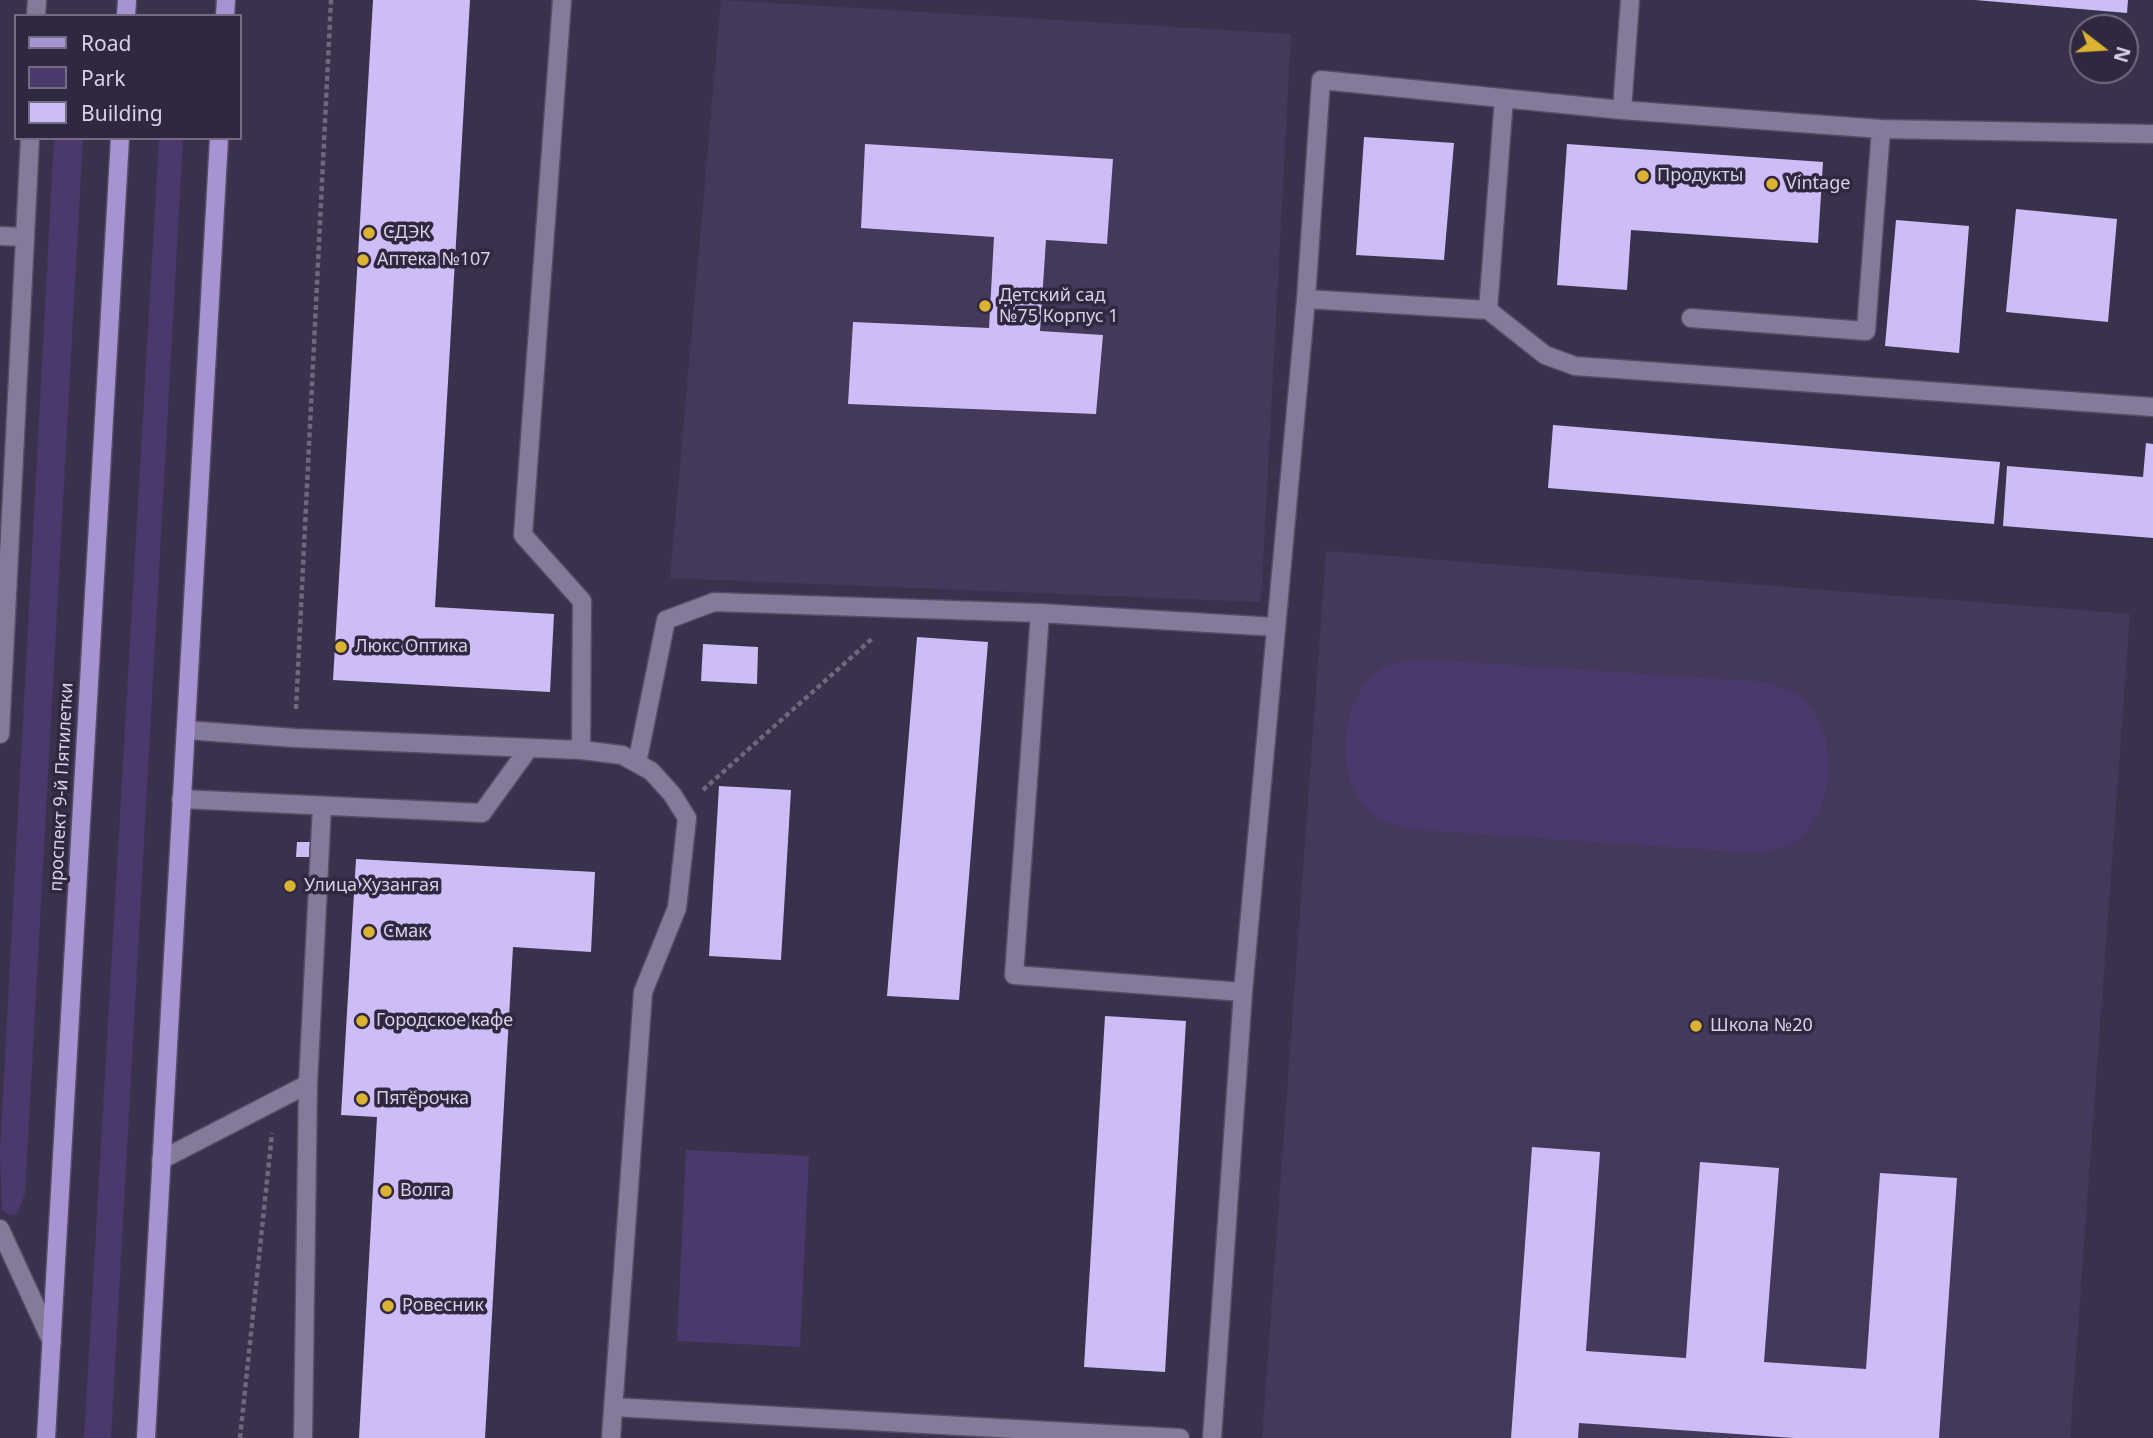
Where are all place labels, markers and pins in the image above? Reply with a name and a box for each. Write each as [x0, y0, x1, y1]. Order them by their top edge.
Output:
place label: Продукты [1657, 165, 1743, 187]
marker: Продукты [1635, 168, 1651, 184]
place label: Vintage [1786, 173, 1850, 195]
marker: Vintage [1764, 176, 1780, 192]
place label: СДЭК [383, 222, 431, 244]
marker: СДЭК [361, 225, 377, 241]
place label: Аптека №107 [377, 249, 491, 271]
marker: Аптека №107 [355, 252, 371, 268]
place label: Детский сад №75 Корпус 1 [999, 285, 1119, 328]
marker: Детский сад №75 Корпус 1 [977, 298, 993, 314]
place label: Люкс Оптика [355, 636, 468, 658]
marker: Люкс Оптика [333, 639, 349, 655]
place label: Улица Хузангая [304, 875, 439, 897]
marker: Улица Хузангая [282, 878, 298, 894]
place label: Смак [383, 921, 428, 943]
marker: Смак [361, 924, 377, 940]
place label: Городское кафе [376, 1010, 513, 1032]
marker: Городское кафе [354, 1013, 370, 1029]
place label: Школа №20 [1710, 1015, 1813, 1037]
marker: Школа №20 [1688, 1018, 1704, 1034]
place label: Пятёрочка [376, 1088, 469, 1110]
marker: Пятёрочка [354, 1091, 370, 1107]
place label: Волга [400, 1180, 451, 1202]
marker: Волга [378, 1183, 394, 1199]
place label: Ровесник [402, 1295, 484, 1317]
marker: Ровесник [380, 1298, 396, 1314]

